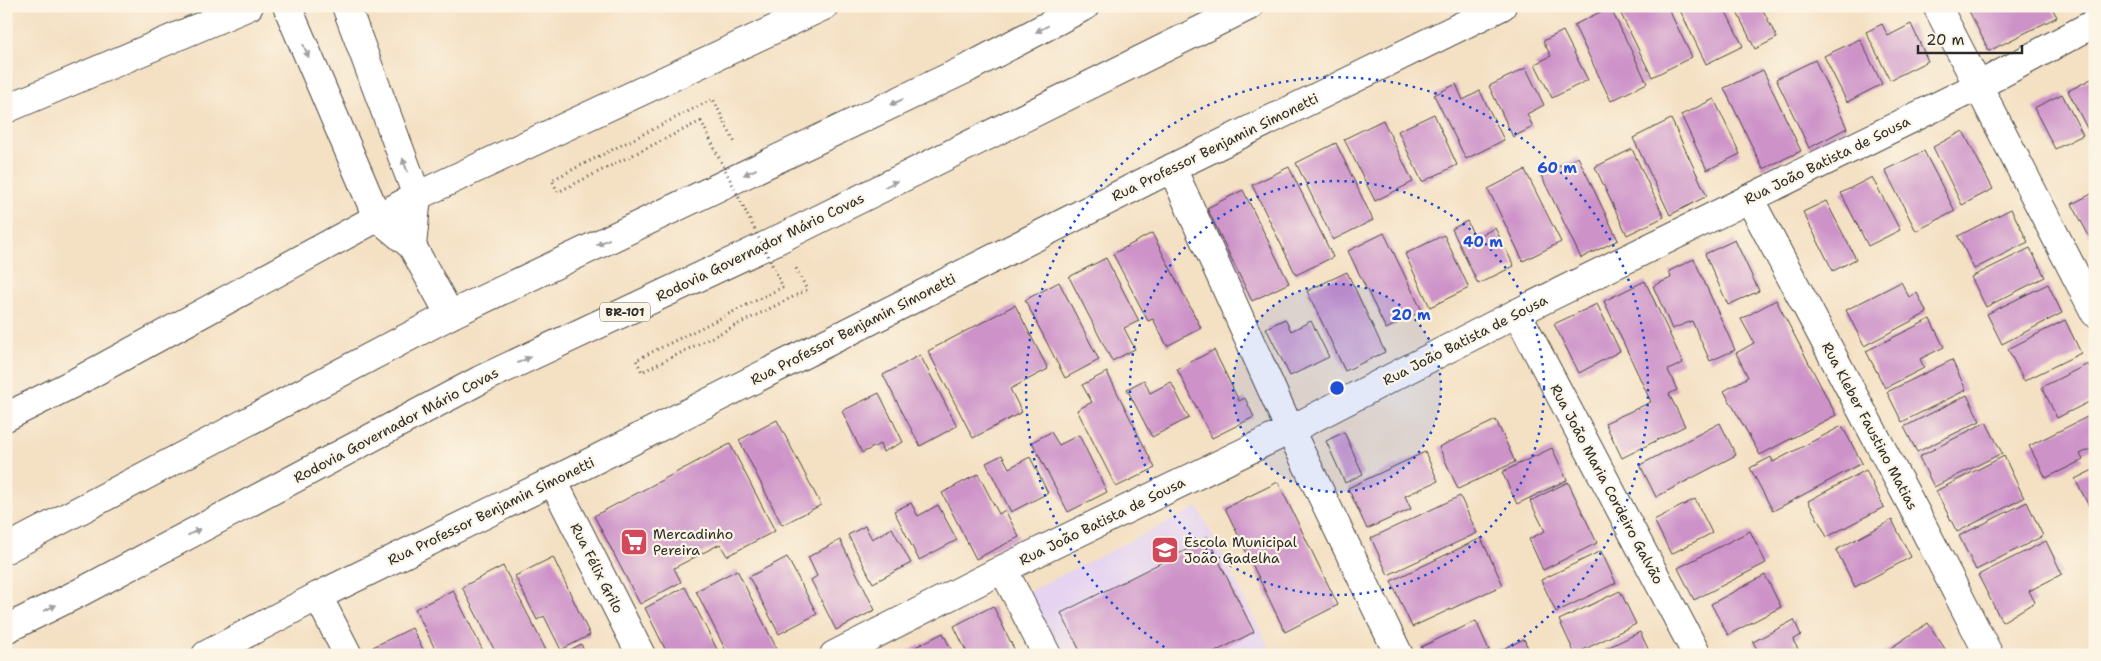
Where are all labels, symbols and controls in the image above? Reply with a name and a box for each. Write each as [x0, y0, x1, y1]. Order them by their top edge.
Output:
scale bar [1918, 22, 2022, 54]
one-way arrow [1035, 25, 1049, 33]
text: 20 m [1926, 30, 1965, 50]
one-way arrow [302, 44, 310, 58]
street label: Rua Professor Benjamin Simonetti [1109, 89, 1321, 205]
one-way arrow [890, 98, 904, 106]
street label: Rua João Batista de Sousa [1741, 112, 1913, 208]
one-way arrow [401, 157, 408, 172]
text: 60 m [1537, 158, 1577, 178]
one-way arrow [743, 168, 757, 176]
one-way arrow [884, 179, 899, 188]
street label: Rodovia Governador Mário Covas [653, 189, 867, 305]
text: 40 m [1463, 232, 1503, 252]
one-way arrow [596, 238, 610, 246]
street label: Rua Professor Benjamin Simonetti [747, 269, 959, 389]
street label: Rua João Batista de Sousa [1380, 290, 1551, 389]
road number: BR-101 [600, 302, 650, 322]
text: 20 m [1391, 305, 1431, 325]
street label: Rua Kleber Faustino Matias [1818, 339, 1922, 513]
one-way arrow [517, 355, 531, 363]
street label: Rodovia Governador Mário Covas [290, 363, 502, 487]
centre of rings [1328, 379, 1346, 397]
street label: Rua João Maria Cordeiro Galvão [1546, 381, 1668, 587]
street label: Rua Professor Benjamin Simonetti [385, 453, 597, 569]
street label: Rua João Batista de Sousa [1016, 473, 1188, 569]
street label: Rua Félix Grilo [566, 520, 628, 616]
place label: Mercadinho Pereira [653, 525, 733, 559]
supermarket icon: Mercadinho Pereira [619, 527, 649, 557]
one-way arrow [187, 528, 201, 536]
place label: Escola Municipal João Gadelha [1184, 533, 1298, 567]
school or university icon: Escola Municipal João Gadelha [1150, 535, 1180, 565]
one-way arrow [43, 604, 57, 612]

